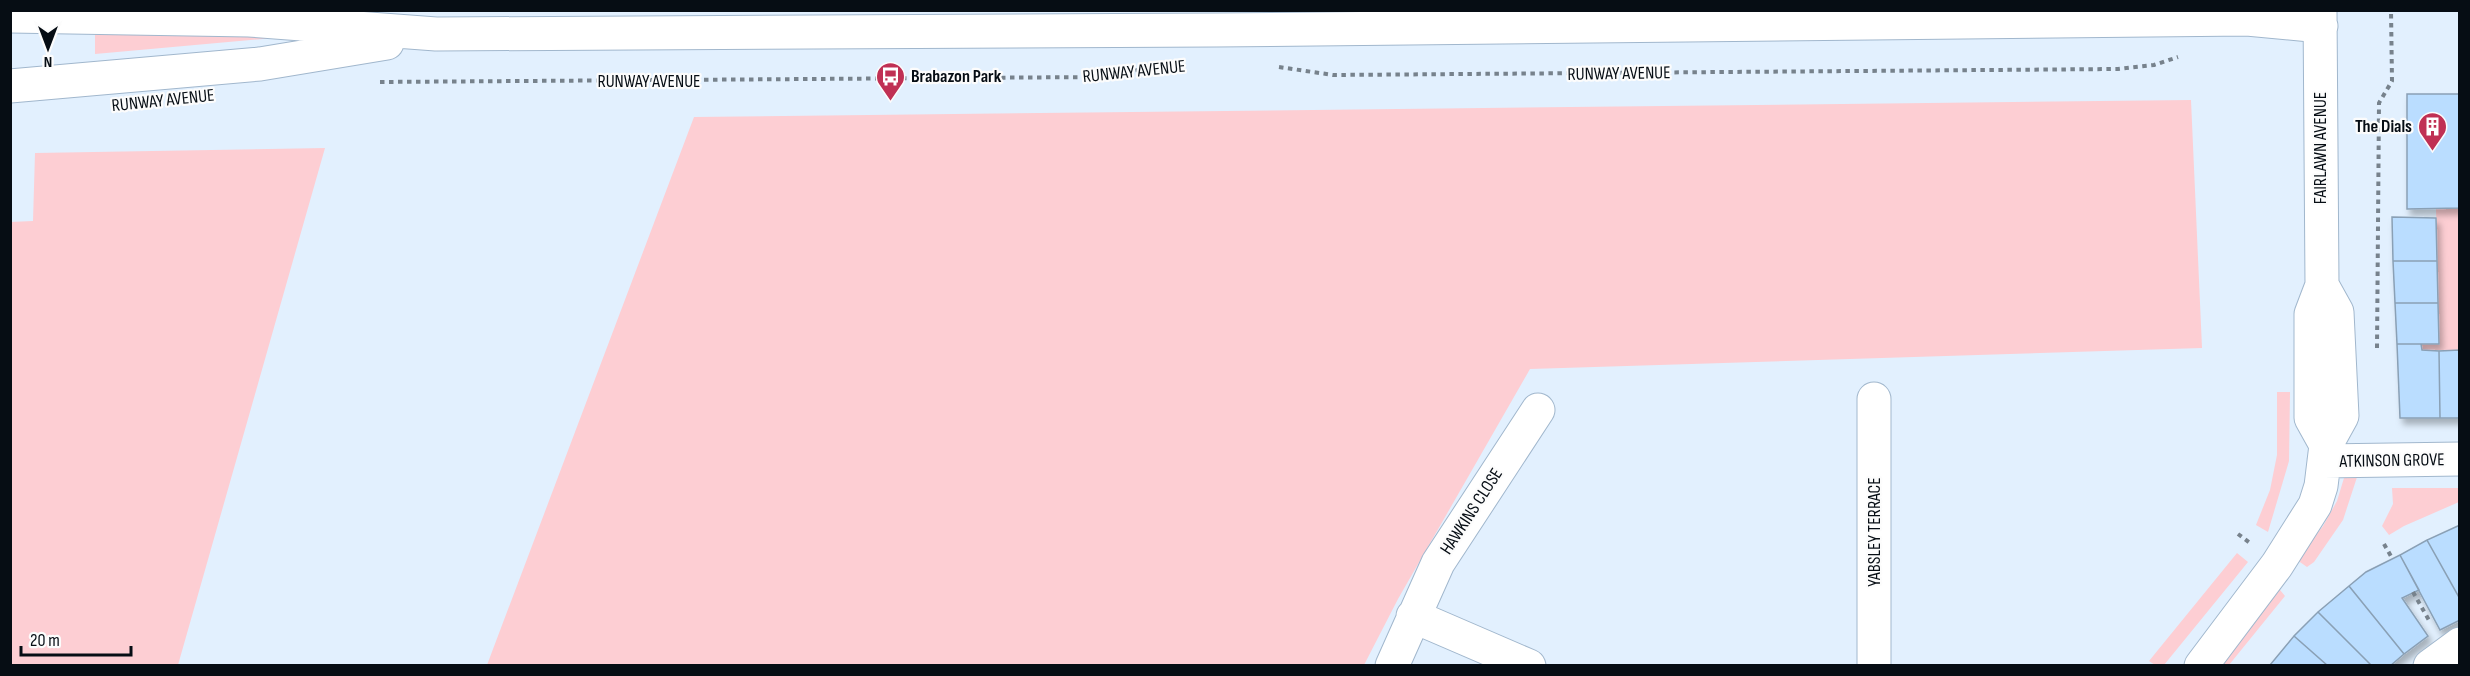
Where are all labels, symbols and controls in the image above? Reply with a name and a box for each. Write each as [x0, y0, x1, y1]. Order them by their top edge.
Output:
north arrow [18, 18, 78, 78]
text: N [44, 52, 52, 71]
street label: RUNWAY AVENUE [1082, 56, 1186, 87]
bus stop icon: Brabazon Park [874, 60, 906, 102]
street label: RUNWAY AVENUE [1567, 62, 1671, 85]
place label: Brabazon Park [911, 66, 1002, 87]
street label: RUNWAY AVENUE [597, 71, 701, 92]
street label: RUNWAY AVENUE [111, 85, 215, 116]
street label: FAIRLAWN AVENUE [2310, 92, 2331, 204]
building icon: The Dials [2417, 110, 2449, 152]
place label: The Dials [2355, 116, 2412, 137]
street label: ATKINSON GROVE [2338, 449, 2445, 472]
street label: HAWKINS CLOSE [1436, 464, 1507, 558]
street label: YABSLEY TERRACE [1864, 477, 1885, 587]
scale bar [21, 619, 130, 657]
text: 20 m [30, 630, 60, 651]

